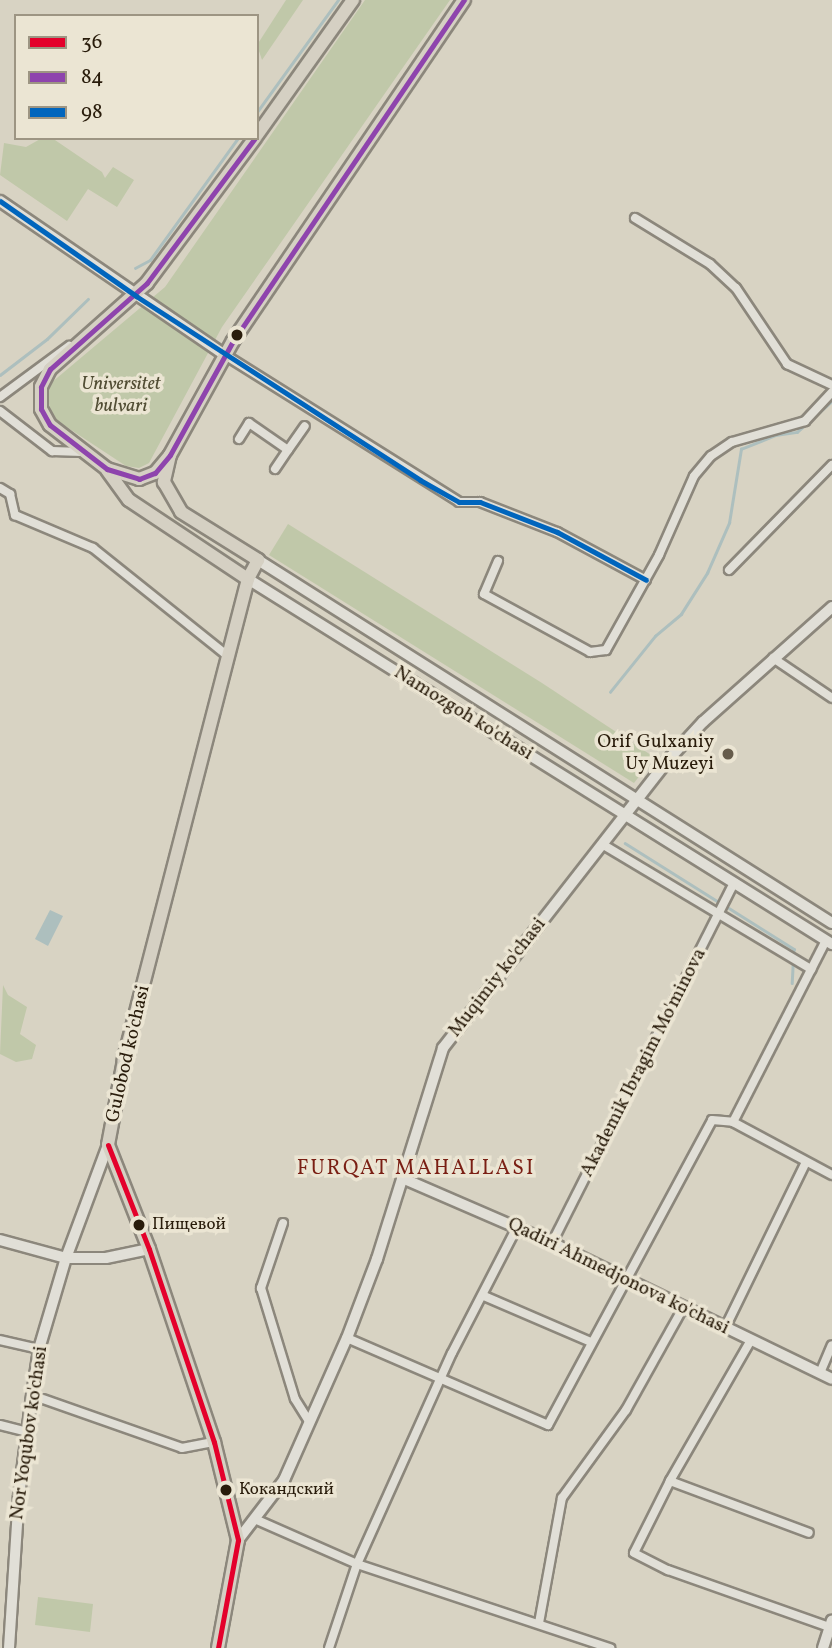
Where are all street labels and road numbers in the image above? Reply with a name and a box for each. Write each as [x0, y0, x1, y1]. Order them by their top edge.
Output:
street label: Namozgoh ko'chasi [389, 662, 537, 766]
street label: Muqimiy ko'chasi [444, 914, 552, 1042]
street label: Akademik Ibragim Mo'minova [576, 945, 712, 1181]
street label: Gulobod ko'chasi [102, 983, 156, 1125]
street label: Qadiri Ahmedjonova ko'chasi [504, 1213, 732, 1341]
street label: Nor Yoqubov ko'chasi [6, 1344, 54, 1522]

